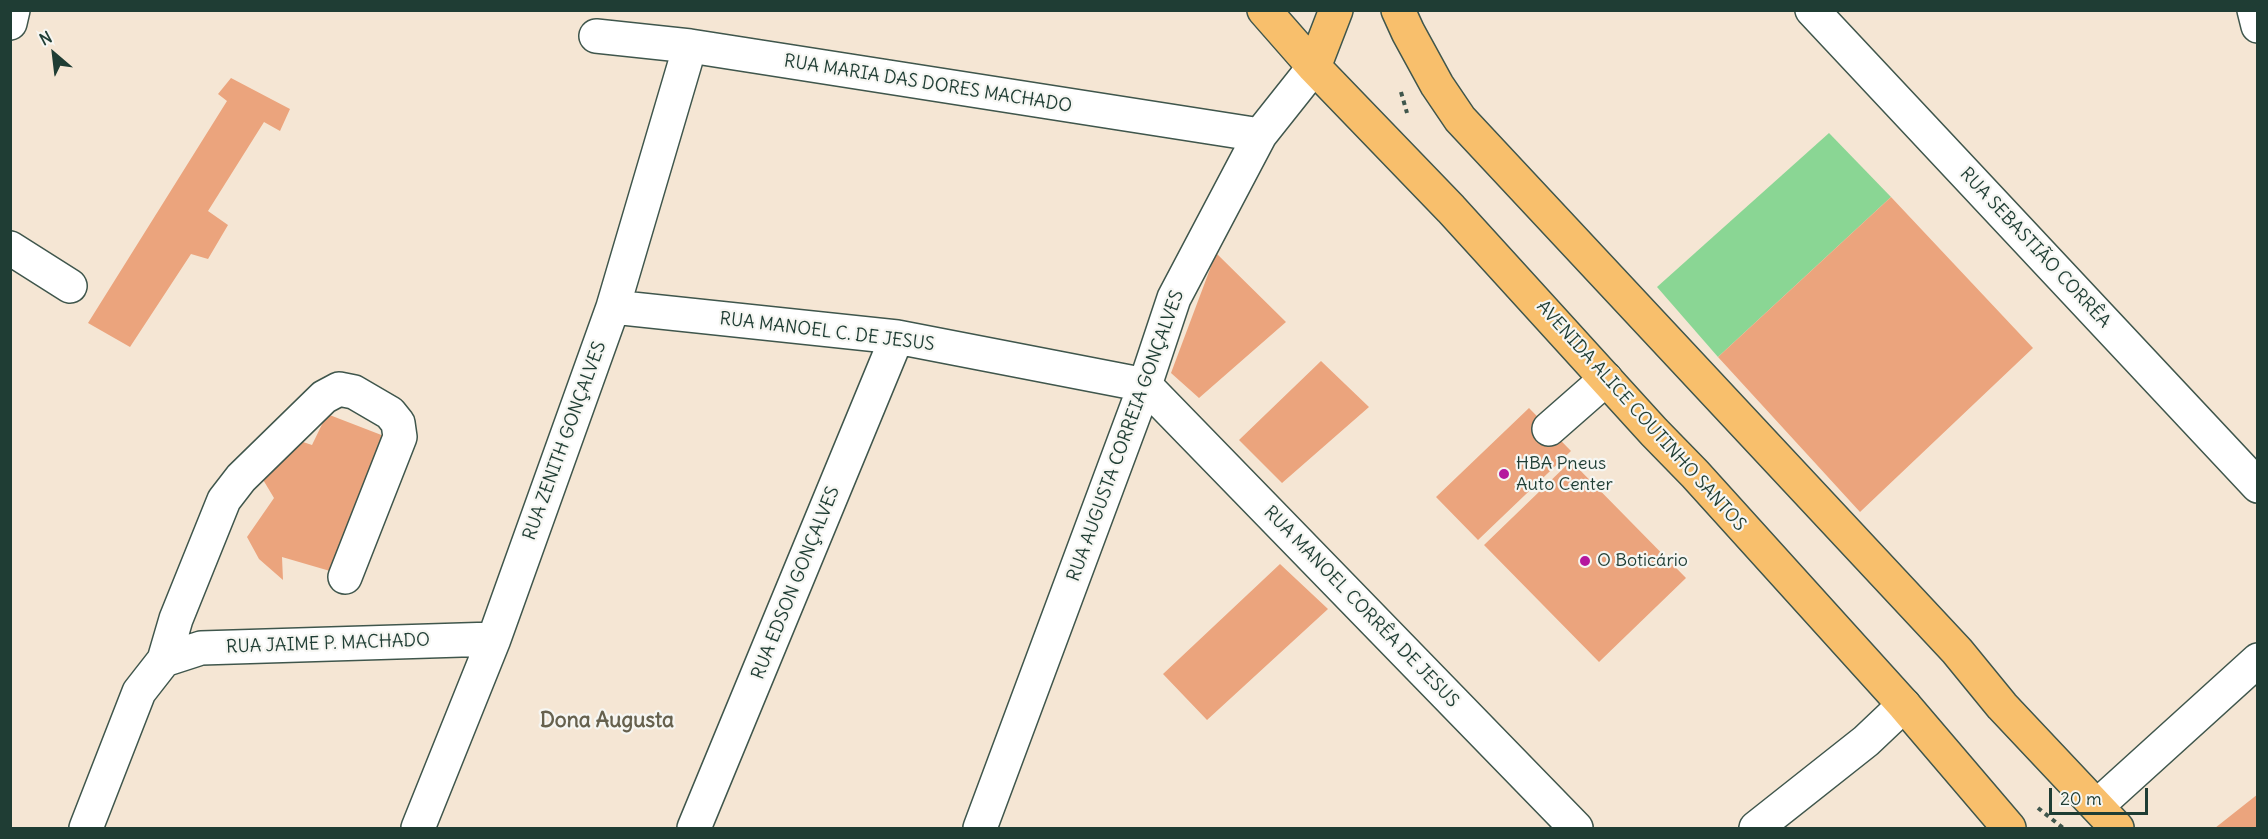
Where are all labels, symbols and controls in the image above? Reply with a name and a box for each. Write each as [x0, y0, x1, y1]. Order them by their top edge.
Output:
north arrow [24, 24, 84, 84]
text: N [36, 27, 55, 50]
street label: RUA MARIA DAS DORES MACHADO [782, 51, 1074, 117]
street label: RUA SEBASTIÃO CORRÊA [1955, 163, 2115, 333]
street label: RUA AUGUSTA CORREIA GONÇALVES [1063, 287, 1189, 585]
street label: AVENIDA ALICE COUTINHO SANTOS [1532, 296, 1750, 536]
street label: RUA MANOEL C. DE JESUS [718, 308, 936, 356]
street label: RUA ZENITH GONÇALVES [519, 339, 611, 543]
place label: HBA Pneus Auto Center [1516, 453, 1613, 496]
marker: HBA Pneus Auto Center [1497, 467, 1511, 481]
street label: RUA EDSON GONÇALVES [747, 483, 845, 683]
street label: RUA MANOEL CORRÊA DE JESUS [1259, 502, 1463, 712]
place label: O Boticário [1597, 550, 1688, 572]
marker: O Boticário [1578, 554, 1592, 568]
street label: RUA JAIME P. MACHADO [226, 630, 430, 658]
district label: Dona Augusta [540, 708, 674, 734]
scale bar [2052, 776, 2151, 814]
text: 20 m [2060, 787, 2102, 810]

